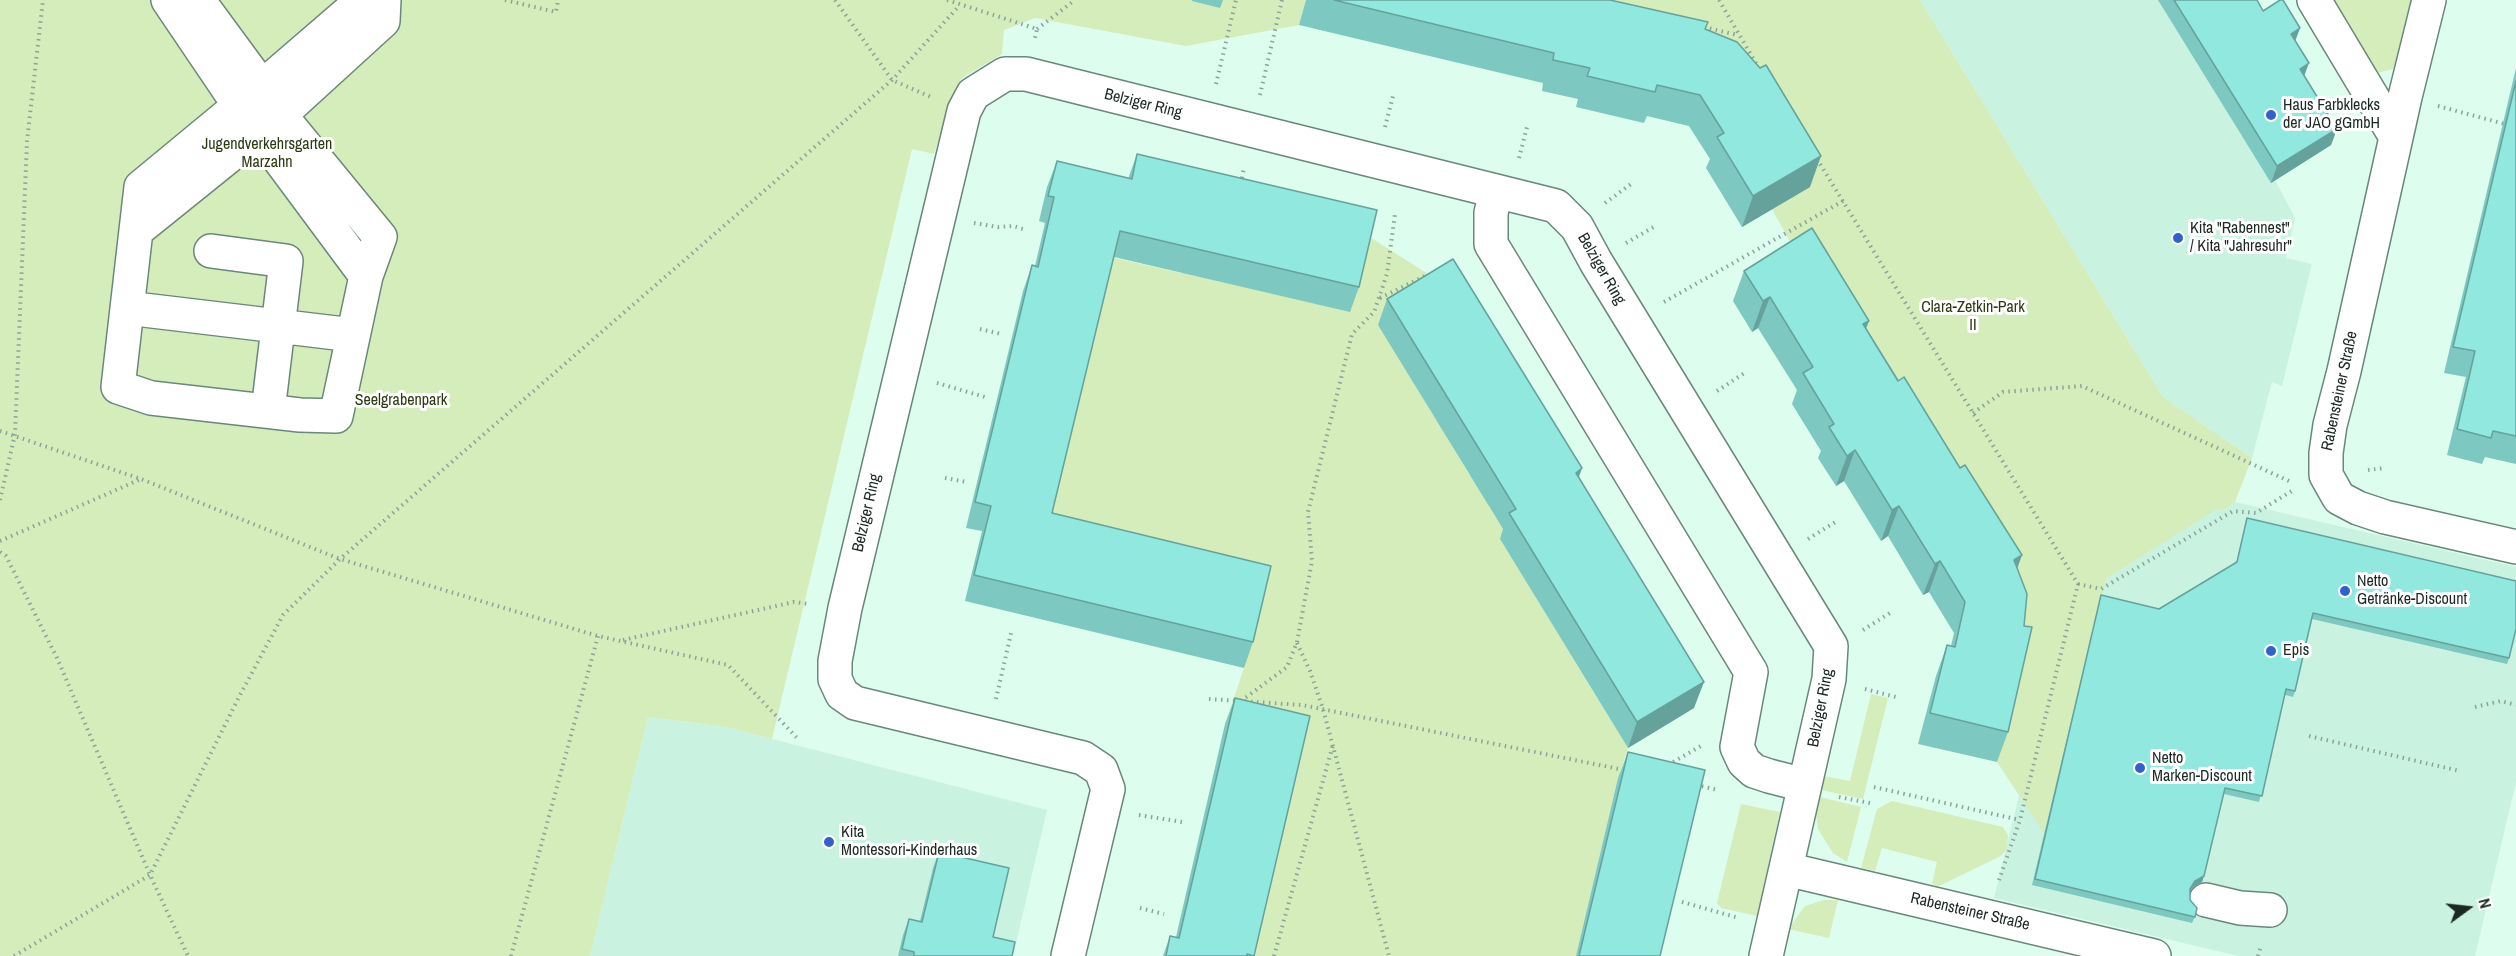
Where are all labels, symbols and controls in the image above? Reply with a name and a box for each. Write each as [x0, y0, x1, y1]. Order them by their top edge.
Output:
street label: Belziger Ring [1102, 85, 1184, 123]
place label: Haus Farbklecks der JAO gGmbH [2283, 96, 2380, 134]
marker: Haus Farbklecks der JAO gGmbH [2264, 108, 2278, 122]
park label: Jugendverkehrsgarten Marzahn [202, 135, 332, 173]
place label: Kita "Rabennest" / Kita "Jahresuhr" [2190, 219, 2292, 257]
street label: Belziger Ring [1573, 230, 1629, 308]
marker: Kita "Rabennest" / Kita "Jahresuhr" [2171, 231, 2185, 245]
park label: Clara-Zetkin-Park II [1921, 298, 2025, 336]
street label: Rabensteiner Straße [2318, 329, 2362, 453]
park label: Seelgrabenpark [355, 391, 447, 411]
street label: Belziger Ring [849, 472, 885, 554]
place label: Netto Getränke-Discount [2357, 572, 2467, 610]
marker: Netto Getränke-Discount [2338, 584, 2352, 598]
place label: Epis [2283, 641, 2309, 661]
marker: Epis [2264, 644, 2278, 658]
street label: Belziger Ring [1804, 667, 1838, 749]
place label: Netto Marken-Discount [2152, 749, 2252, 787]
marker: Netto Marken-Discount [2133, 761, 2147, 775]
place label: Kita Montessori-Kinderhaus [841, 823, 977, 861]
marker: Kita Montessori-Kinderhaus [822, 835, 836, 849]
north arrow [2438, 878, 2498, 938]
street label: Rabensteiner Straße [1909, 889, 2031, 935]
text: N [2474, 896, 2497, 911]

